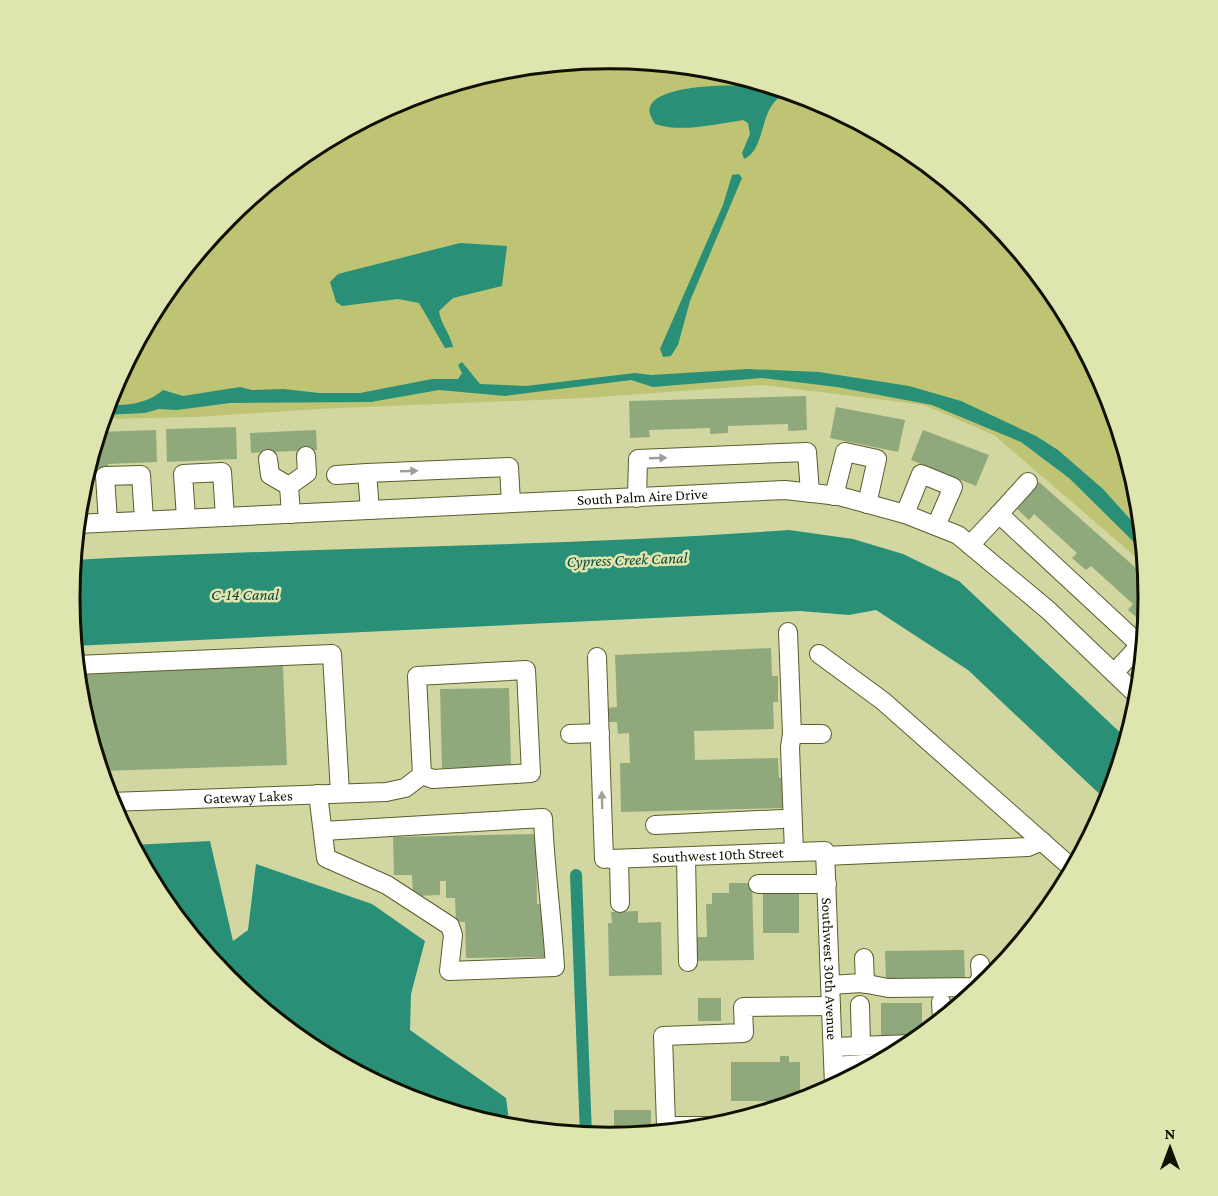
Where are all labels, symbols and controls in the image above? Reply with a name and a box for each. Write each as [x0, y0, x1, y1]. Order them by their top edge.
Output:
one-way arrow [649, 453, 668, 463]
one-way arrow [399, 467, 418, 476]
street label: South Palm Aire Drive [577, 486, 709, 508]
water label: Cypress Creek Canal [566, 549, 689, 571]
water label: C-14 Canal [211, 586, 280, 603]
street label: Gateway Lakes [203, 787, 293, 807]
one-way arrow [597, 791, 607, 810]
street label: Southwest 10th Street [652, 845, 785, 865]
street label: Southwest 30th Avenue [819, 897, 840, 1041]
north arrow [1140, 1118, 1200, 1178]
text: N [1165, 1125, 1176, 1142]

